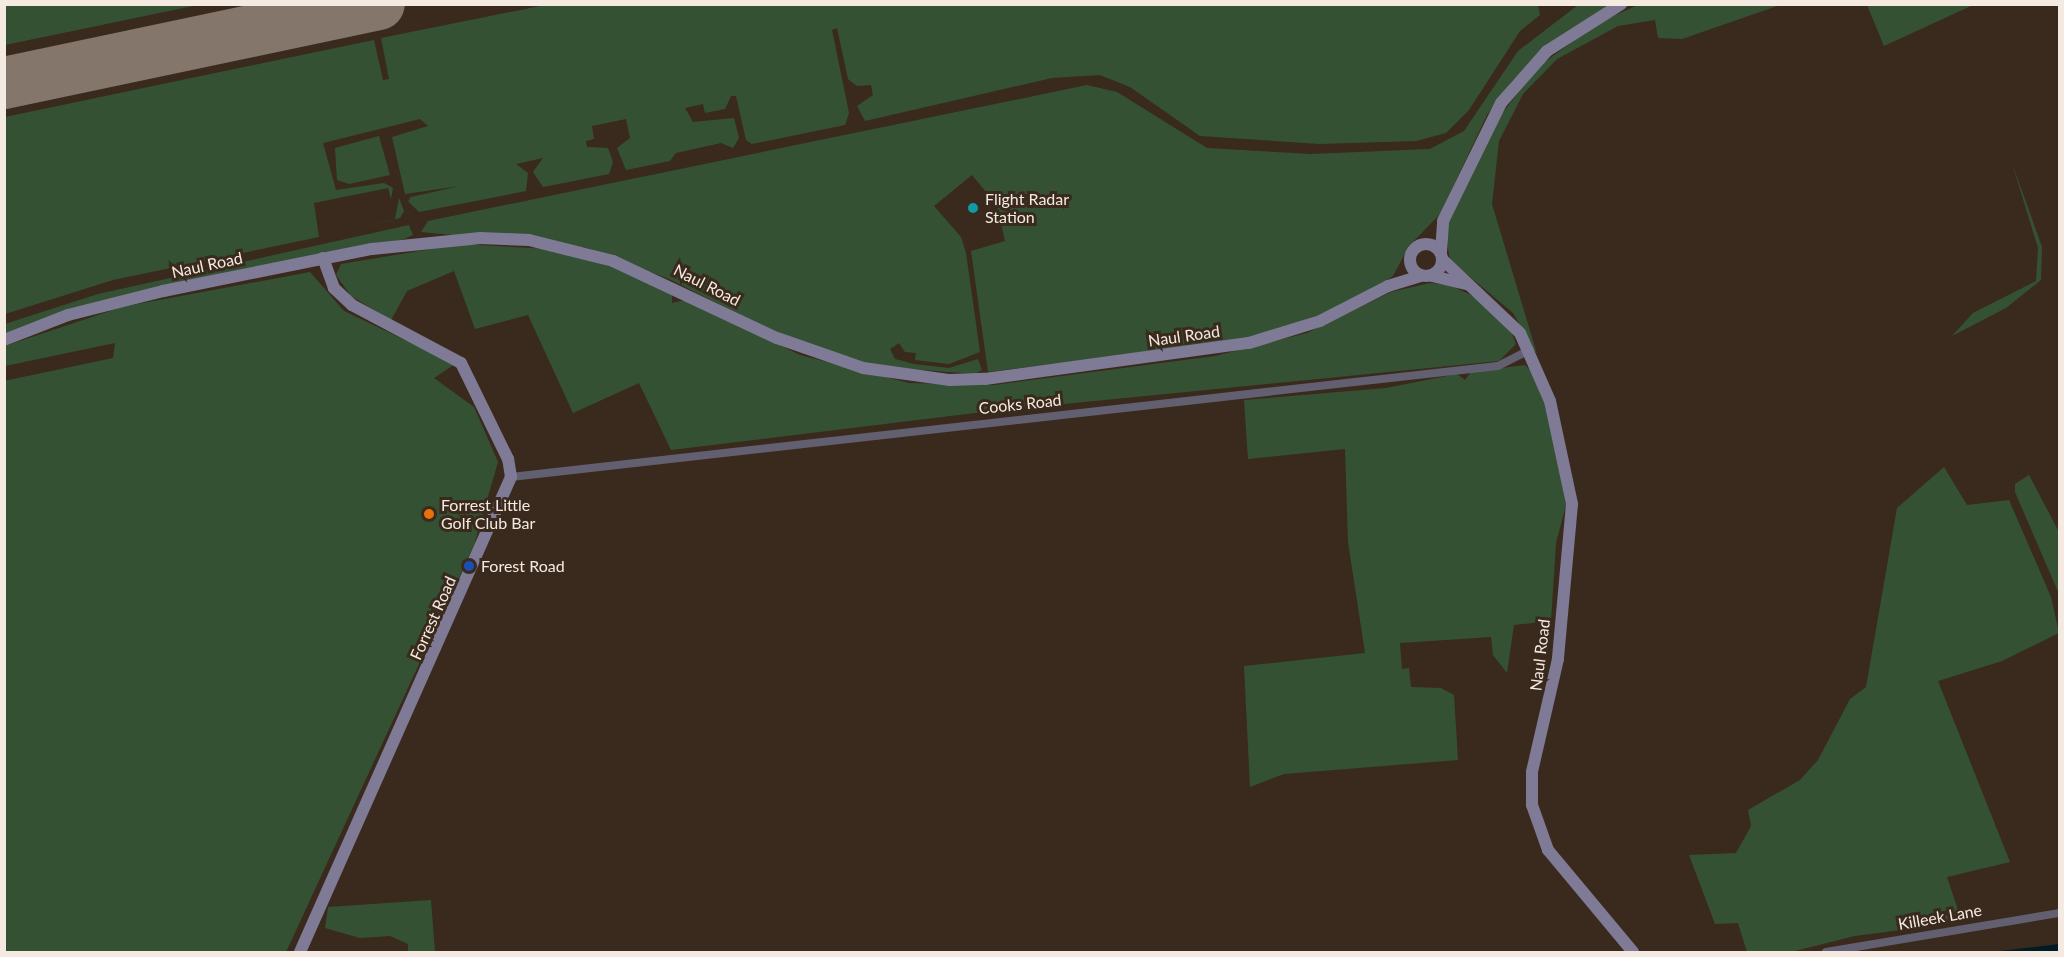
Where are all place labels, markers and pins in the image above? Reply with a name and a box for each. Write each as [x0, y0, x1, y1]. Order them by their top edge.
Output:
place label: Flight Radar Station [985, 189, 1069, 227]
marker: Flight Radar Station [966, 201, 980, 215]
place label: Forrest Little Golf Club Bar [441, 495, 536, 533]
marker: Forrest Little Golf Club Bar [422, 507, 436, 521]
place label: Forest Road [481, 556, 565, 576]
marker: Forest Road [462, 559, 476, 573]

